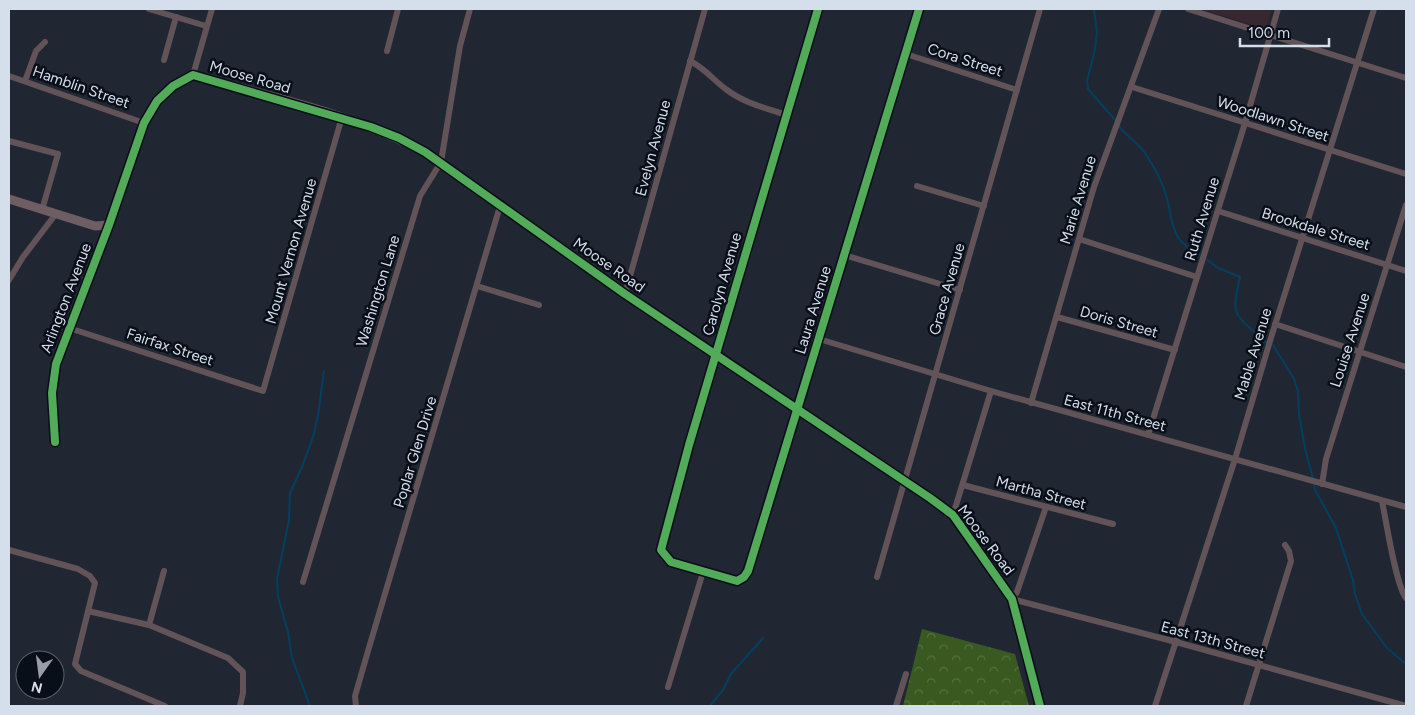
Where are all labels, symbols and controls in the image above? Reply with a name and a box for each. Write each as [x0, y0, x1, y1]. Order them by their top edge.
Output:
scale bar [1240, 15, 1329, 47]
text: 100 m [1248, 24, 1290, 42]
street label: Cora Street [925, 39, 1005, 81]
street label: Moose Road [207, 57, 293, 97]
street label: Hamblin Street [30, 62, 132, 112]
street label: Woodlawn Street [1215, 92, 1332, 146]
street label: Evelyn Avenue [632, 98, 674, 198]
street label: Marie Avenue [1056, 154, 1100, 246]
street label: Ruth Avenue [1181, 175, 1223, 263]
street label: Mount Vernon Avenue [262, 176, 320, 326]
street label: Brookdale Street [1260, 204, 1373, 254]
street label: Carolyn Avenue [699, 230, 745, 338]
street label: Washington Lane [352, 233, 404, 349]
street label: Moose Road [570, 234, 648, 296]
street label: Arlington Avenue [37, 240, 95, 356]
street label: Grace Avenue [925, 241, 969, 337]
street label: Laura Avenue [791, 264, 835, 356]
street label: Louise Avenue [1326, 291, 1374, 389]
street label: Doris Street [1078, 302, 1160, 342]
street label: Mable Avenue [1230, 306, 1276, 402]
street label: Fairfax Street [124, 324, 216, 370]
street label: East 11th Street [1062, 391, 1168, 435]
street label: Poplar Glen Drive [390, 394, 440, 510]
street label: Martha Street [994, 472, 1088, 514]
street label: Moose Road [954, 501, 1018, 579]
street label: East 13th Street [1159, 617, 1267, 663]
north arrow [15, 650, 65, 700]
text: N [30, 678, 44, 697]

